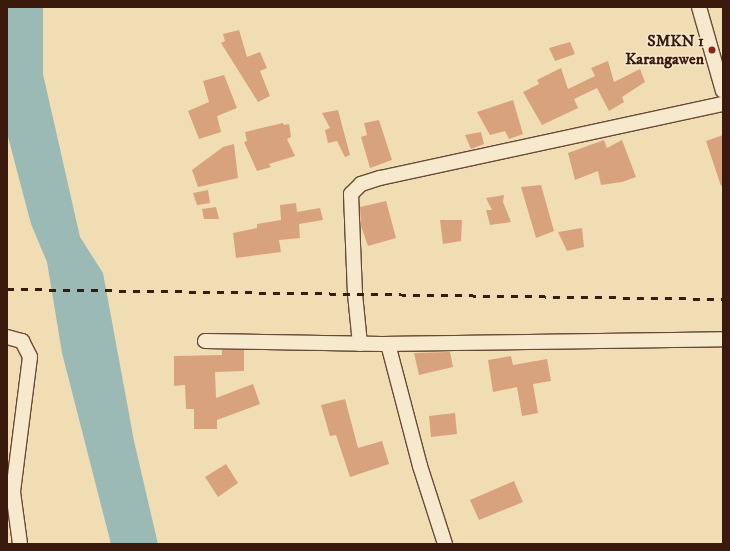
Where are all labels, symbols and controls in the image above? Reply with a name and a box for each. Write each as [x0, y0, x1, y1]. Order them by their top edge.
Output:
place label: SMKN 1 Karangawen [625, 31, 704, 69]
marker: SMKN 1 Karangawen [707, 45, 717, 55]

